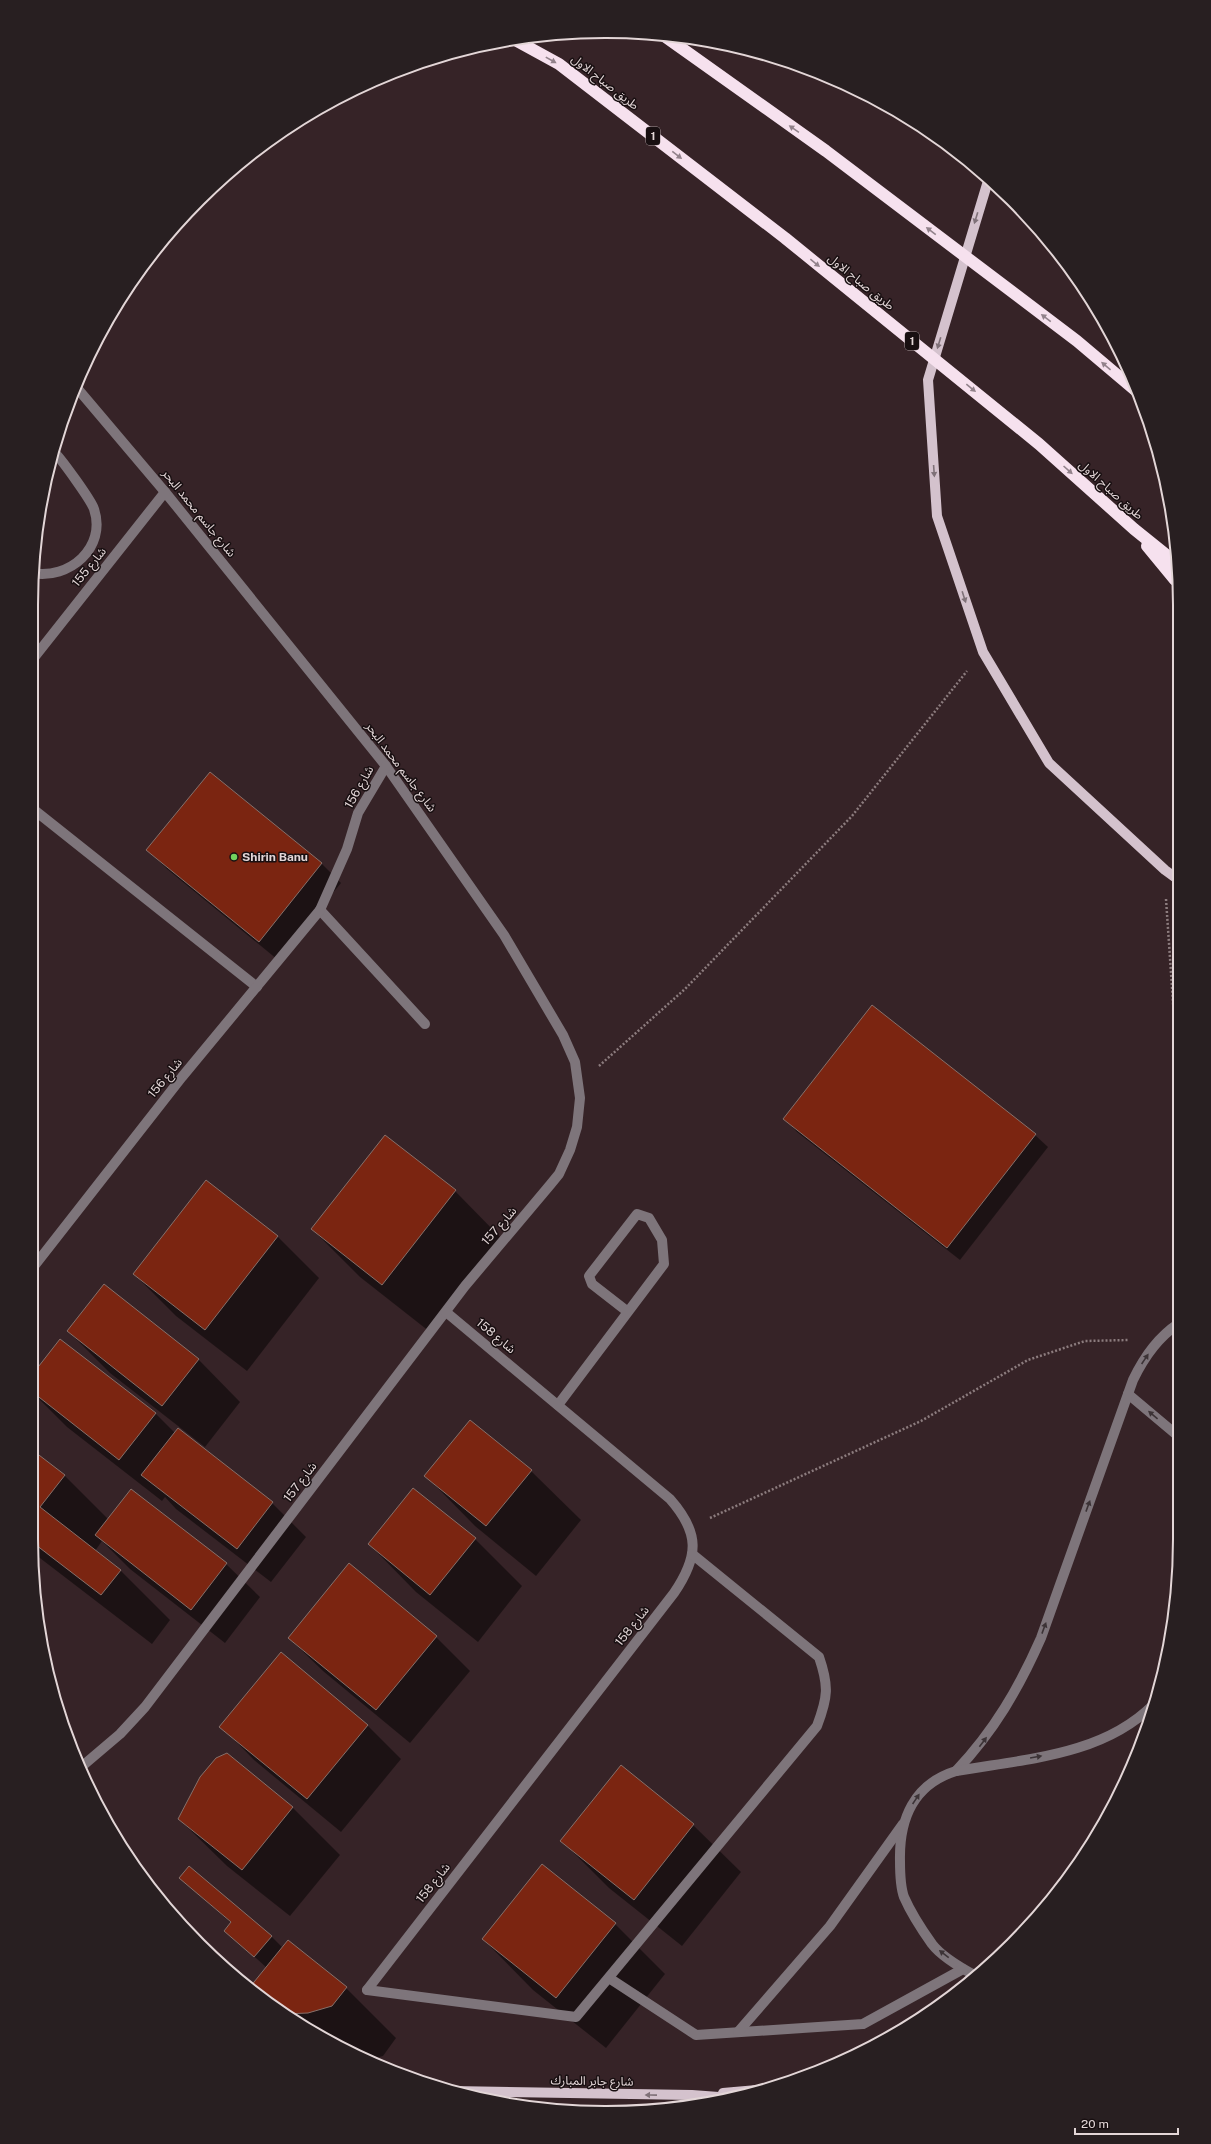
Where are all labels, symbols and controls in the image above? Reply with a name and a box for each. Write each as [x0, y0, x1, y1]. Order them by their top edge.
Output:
street label: طريق صباح الاول [567, 51, 641, 114]
one-way arrow [545, 56, 557, 63]
one-way arrow [789, 125, 800, 133]
road number: 1 [646, 127, 660, 145]
one-way arrow [671, 151, 682, 159]
one-way arrow [973, 212, 979, 224]
one-way arrow [926, 227, 936, 235]
street label: طريق صباح الاول [824, 251, 897, 315]
one-way arrow [809, 259, 820, 267]
one-way arrow [1040, 314, 1051, 322]
road number: 1 [905, 332, 919, 350]
one-way arrow [936, 337, 942, 349]
one-way arrow [1100, 361, 1111, 370]
one-way arrow [965, 384, 976, 393]
street label: طريق صباح الاول [1075, 458, 1146, 524]
one-way arrow [931, 465, 938, 477]
one-way arrow [1063, 465, 1073, 475]
street label: شارع جاسم محمد البحر [157, 466, 239, 561]
street label: شارع 155 [69, 544, 111, 591]
one-way arrow [961, 591, 967, 603]
street label: شارع جاسم محمد البحر [361, 719, 439, 816]
street label: شارع 156 [342, 763, 378, 812]
place label: Shirin Banu [242, 850, 308, 864]
marker: Shirin Banu [229, 852, 239, 862]
street label: شارع 156 [145, 1056, 187, 1102]
street label: شارع 157 [479, 1204, 521, 1249]
street label: شارع 158 [472, 1316, 518, 1358]
one-way arrow [1141, 1353, 1148, 1365]
one-way arrow [1148, 1410, 1158, 1419]
street label: شارع 157 [281, 1459, 321, 1506]
one-way arrow [1085, 1499, 1091, 1511]
street label: شارع 158 [612, 1603, 653, 1650]
one-way arrow [1041, 1622, 1047, 1634]
one-way arrow [978, 1737, 987, 1748]
one-way arrow [1030, 1754, 1042, 1760]
one-way arrow [912, 1794, 920, 1805]
street label: شارع 158 [413, 1860, 454, 1907]
one-way arrow [939, 1950, 950, 1959]
street label: شارع جابر المبارك [550, 2073, 634, 2091]
one-way arrow [645, 2091, 657, 2098]
scale bar [1075, 2110, 1178, 2136]
text: 20 m [1081, 2117, 1109, 2131]

